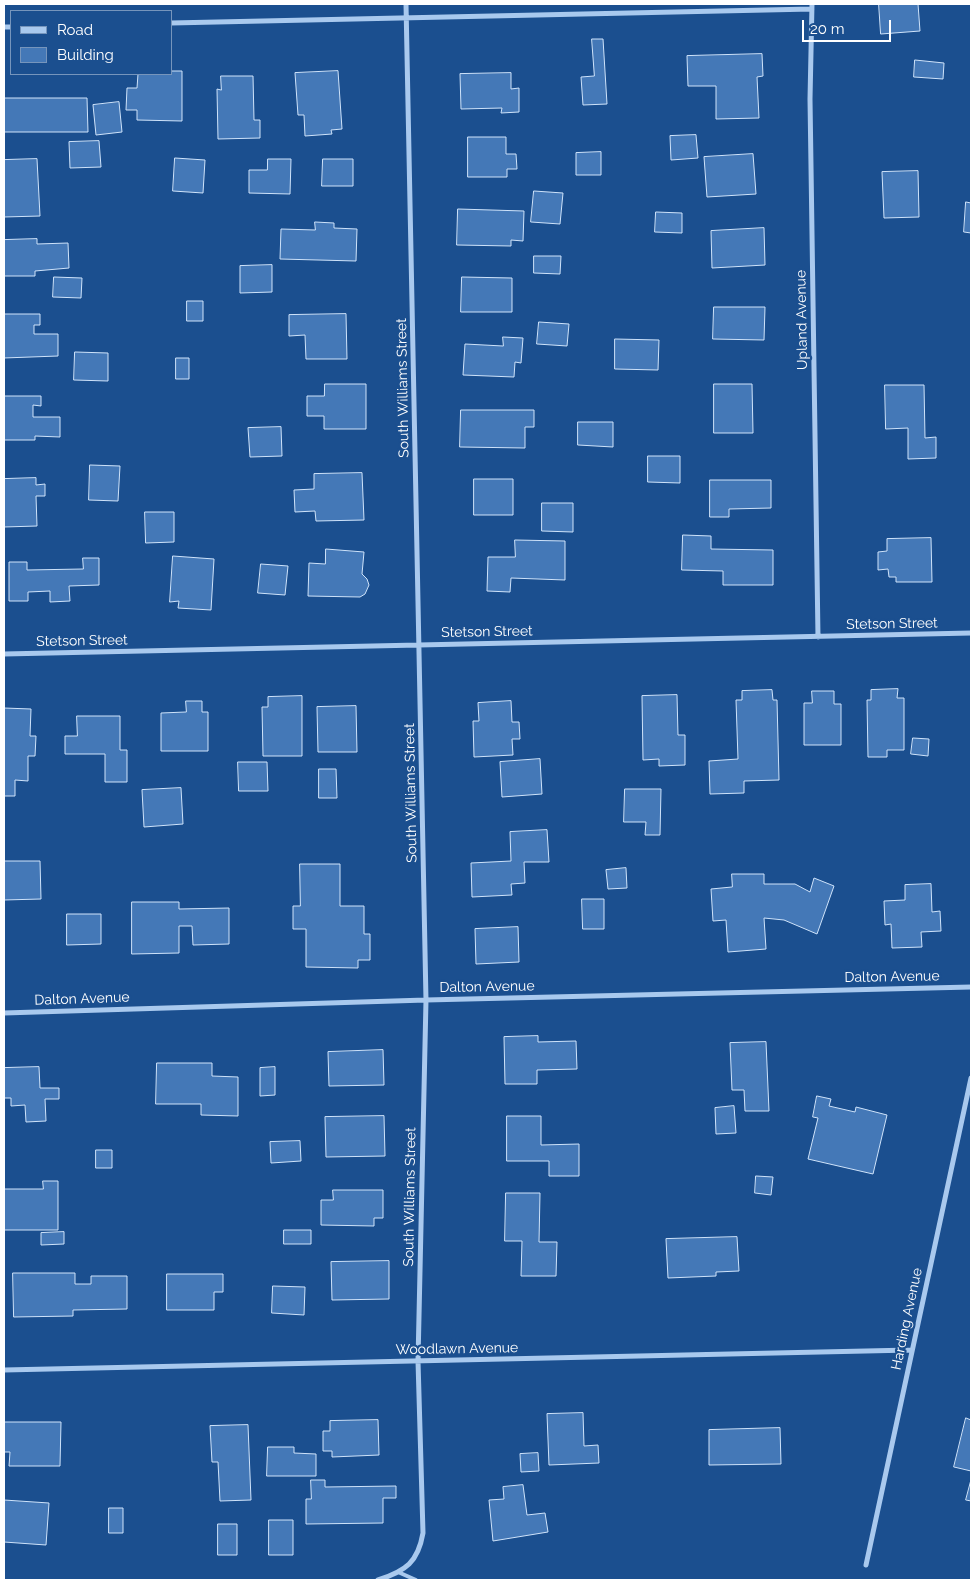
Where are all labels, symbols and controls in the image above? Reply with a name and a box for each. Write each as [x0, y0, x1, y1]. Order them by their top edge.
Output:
legend [10, 10, 172, 75]
scale bar [805, 10, 894, 42]
text: 20 m [810, 20, 845, 38]
text: Road [57, 21, 93, 39]
text: Building [57, 46, 114, 64]
street label: Upland Avenue [793, 270, 811, 370]
street label: South Williams Street [393, 318, 413, 458]
street label: Stetson Street [846, 615, 938, 633]
street label: Stetson Street [441, 623, 533, 641]
street label: Stetson Street [36, 632, 128, 650]
street label: South Williams Street [401, 723, 421, 863]
street label: Dalton Avenue [844, 968, 940, 986]
street label: Dalton Avenue [439, 978, 535, 996]
street label: Dalton Avenue [34, 989, 130, 1009]
street label: South Williams Street [400, 1127, 420, 1267]
street label: Harding Avenue [888, 1266, 926, 1372]
street label: Woodlawn Avenue [396, 1340, 518, 1358]

